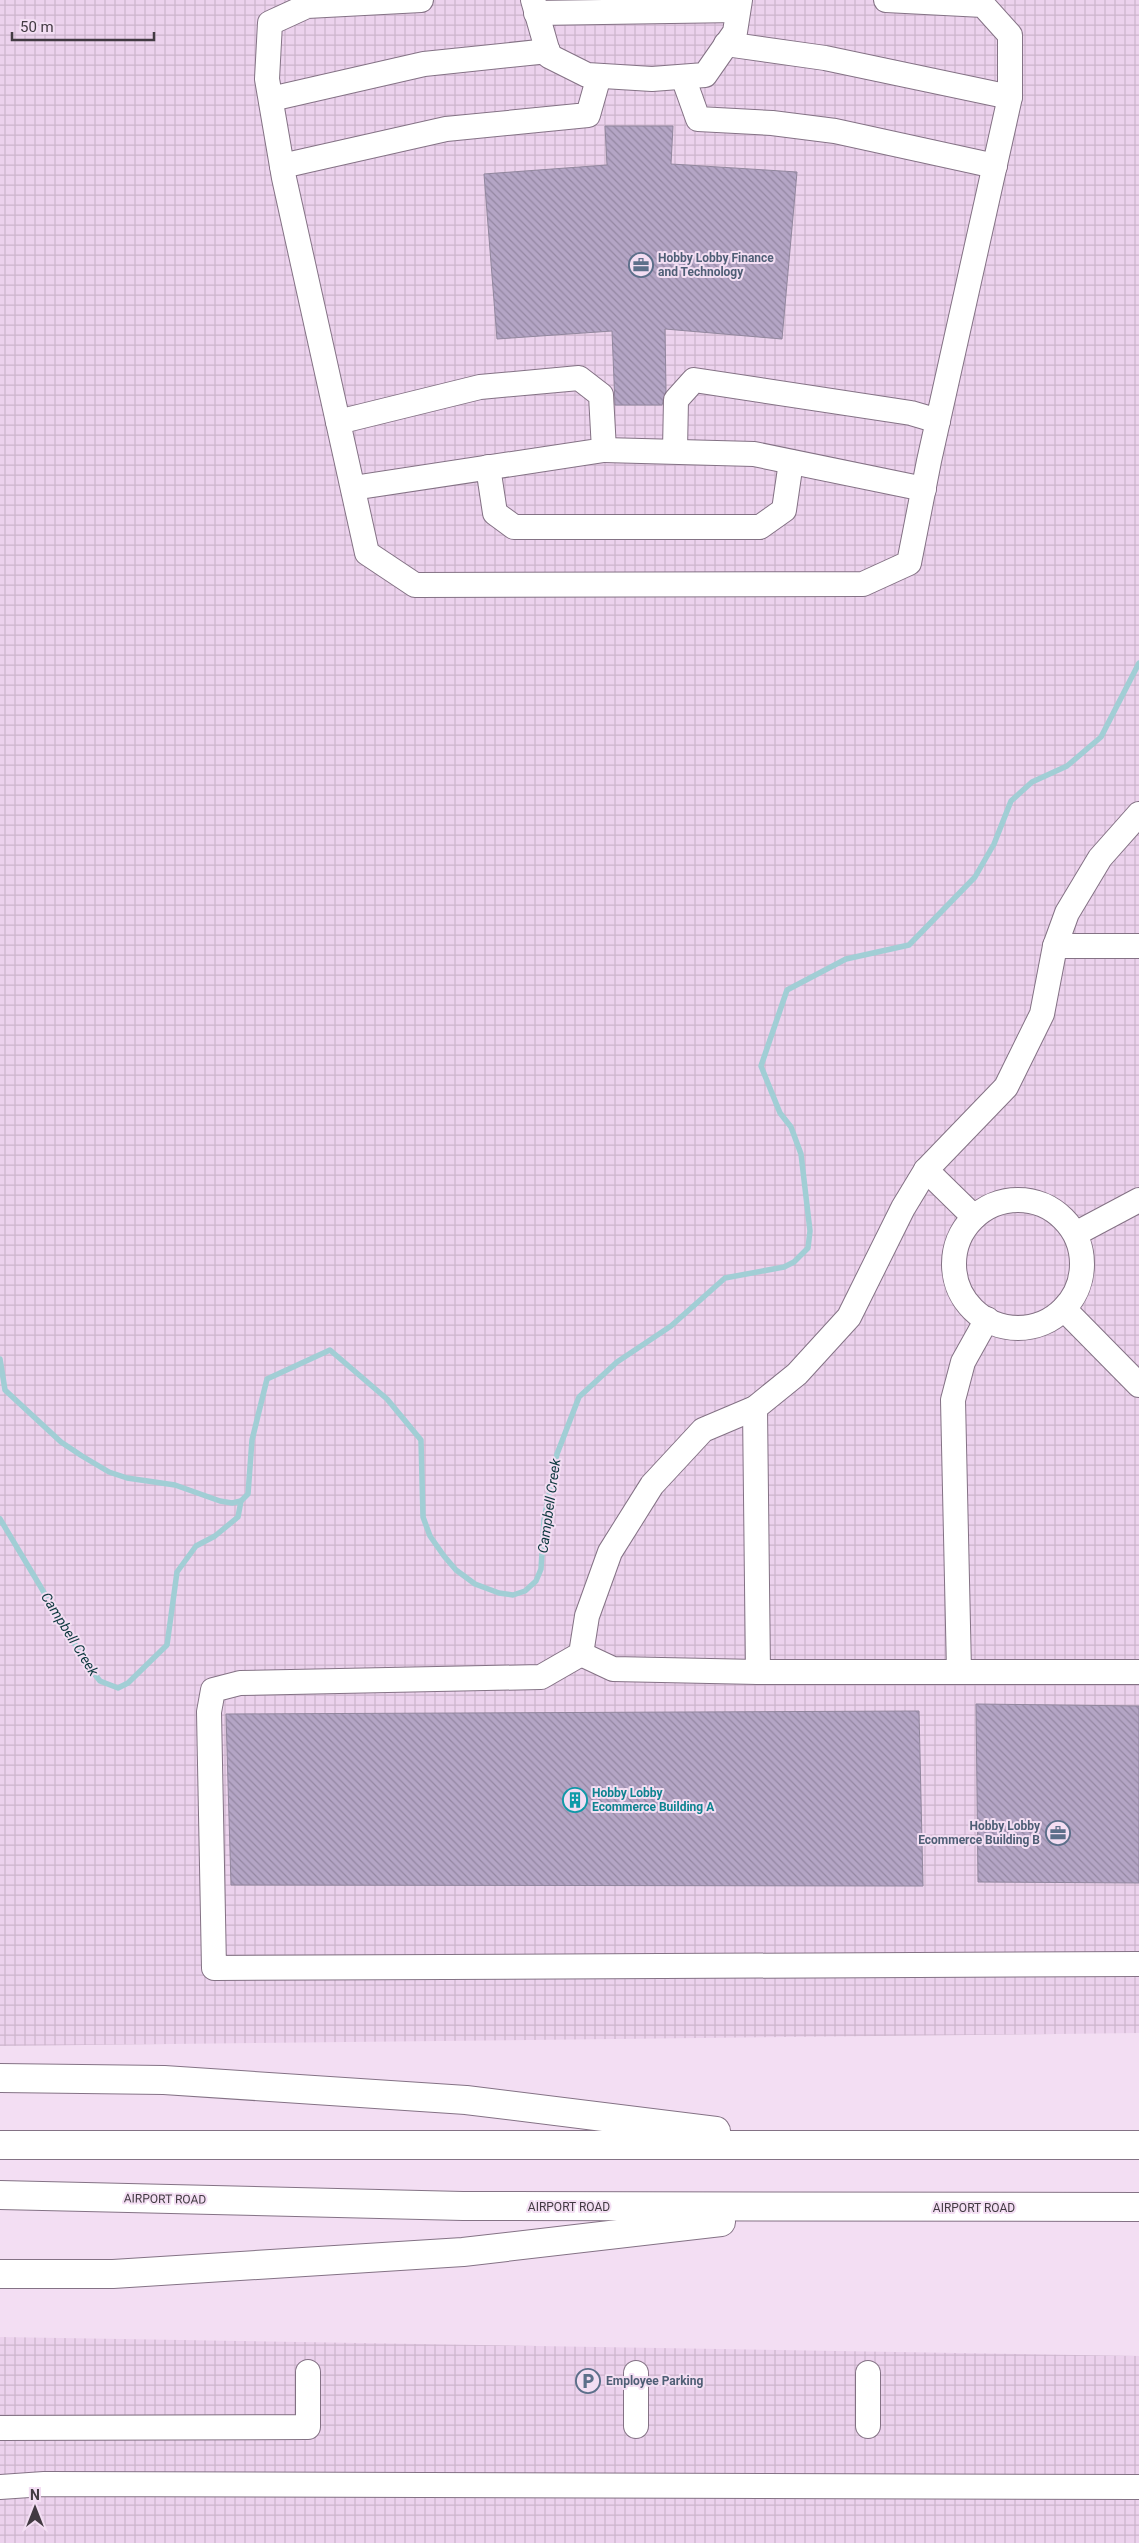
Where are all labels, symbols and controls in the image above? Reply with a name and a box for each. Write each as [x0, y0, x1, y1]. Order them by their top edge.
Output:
scale bar [12, 10, 155, 42]
text: 50 m [20, 18, 54, 36]
place label: Hobby Lobby Finance and Technology [658, 251, 774, 279]
office icon: Hobby Lobby Finance and Technology [628, 252, 654, 278]
water label: Campbell Creek [534, 1457, 564, 1554]
water label: Campbell Creek [38, 1589, 103, 1680]
place label: Hobby Lobby Ecommerce Building A [592, 1786, 715, 1814]
building icon: Hobby Lobby Ecommerce Building A [562, 1787, 588, 1813]
place label: Hobby Lobby Ecommerce Building B [918, 1819, 1041, 1847]
office icon: Hobby Lobby Ecommerce Building B [1045, 1820, 1071, 1846]
street label: AIRPORT ROAD [124, 2191, 206, 2207]
street label: AIRPORT ROAD [528, 2200, 610, 2214]
street label: AIRPORT ROAD [933, 2201, 1015, 2215]
parking icon: Employee Parking [575, 2368, 601, 2394]
place label: Employee Parking [606, 2374, 703, 2388]
north arrow [10, 2483, 60, 2533]
text: N [30, 2487, 40, 2503]

